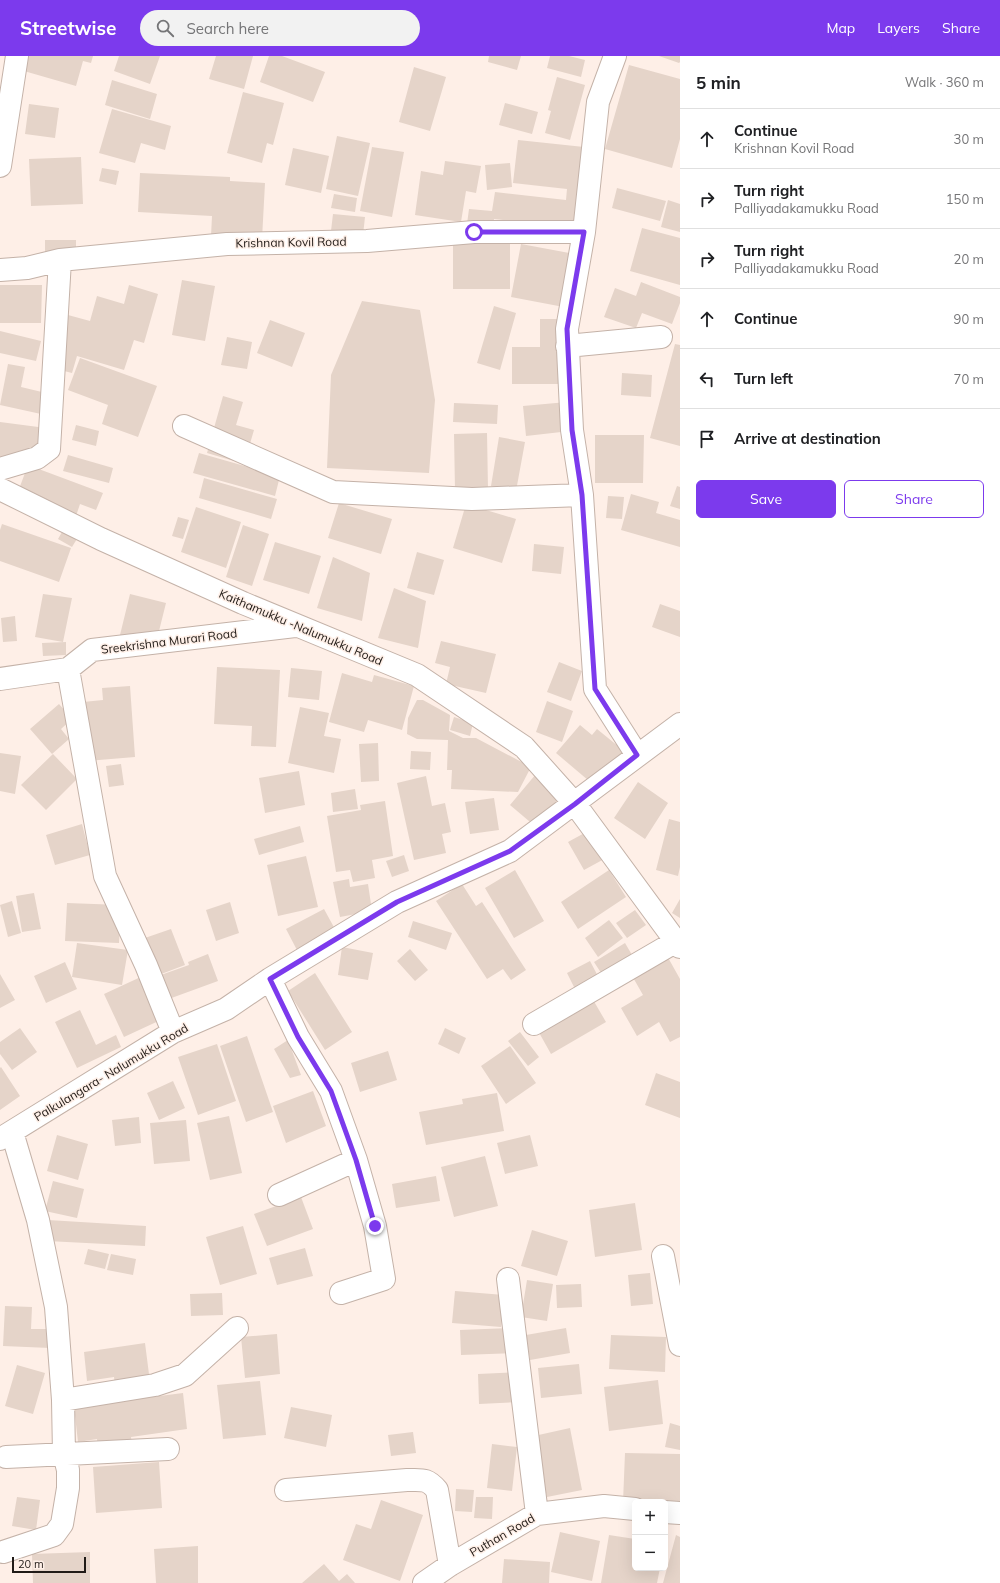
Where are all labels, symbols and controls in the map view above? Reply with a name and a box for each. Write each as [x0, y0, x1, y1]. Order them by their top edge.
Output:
search box [140, 10, 420, 46]
text: Streetwise [20, 16, 116, 40]
icon: search [154, 17, 176, 39]
text: Search here [186, 19, 269, 38]
text: Map [826, 19, 855, 37]
text: Layers [877, 19, 920, 37]
text: Share [942, 19, 980, 37]
text: 5 min [696, 72, 741, 93]
text: Walk · 360 m [905, 74, 984, 90]
text: Continue [734, 121, 797, 140]
icon: ahead [696, 128, 718, 150]
text: 30 m [954, 131, 984, 147]
text: Krishnan Kovil Road [734, 140, 854, 156]
text: Turn right [734, 181, 804, 200]
icon: right [696, 188, 718, 210]
text: 150 m [946, 191, 984, 207]
text: Palliyadakamukku Road [734, 200, 879, 216]
route start [465, 223, 483, 241]
street label: Krishnan Kovil Road [235, 234, 347, 250]
text: Turn right [734, 241, 804, 260]
icon: right [696, 248, 718, 270]
text: 20 m [954, 251, 984, 267]
text: Palliyadakamukku Road [734, 260, 879, 276]
icon: ahead [696, 308, 718, 330]
text: Continue [734, 309, 797, 328]
text: 90 m [954, 311, 984, 327]
icon: left [696, 368, 718, 390]
text: Turn left [734, 369, 793, 388]
text: 70 m [954, 371, 984, 387]
icon: arrive [696, 428, 718, 450]
text: Arrive at destination [734, 429, 881, 448]
button: Save [696, 480, 836, 518]
button: Share [844, 480, 984, 518]
street label: Kaithamukku -Nalumukku Road [217, 586, 385, 668]
street label: Sreekrishna Murari Road [100, 625, 238, 657]
street label: Palkulangara- Nalumukku Road [31, 1020, 191, 1124]
route end [366, 1217, 384, 1235]
map controls [632, 1499, 668, 1571]
button: + [632, 1499, 668, 1535]
street label: Puthan Road [467, 1510, 537, 1560]
button: − [632, 1535, 668, 1571]
scale bar [12, 1555, 86, 1574]
text: 20 m [18, 1557, 44, 1571]

